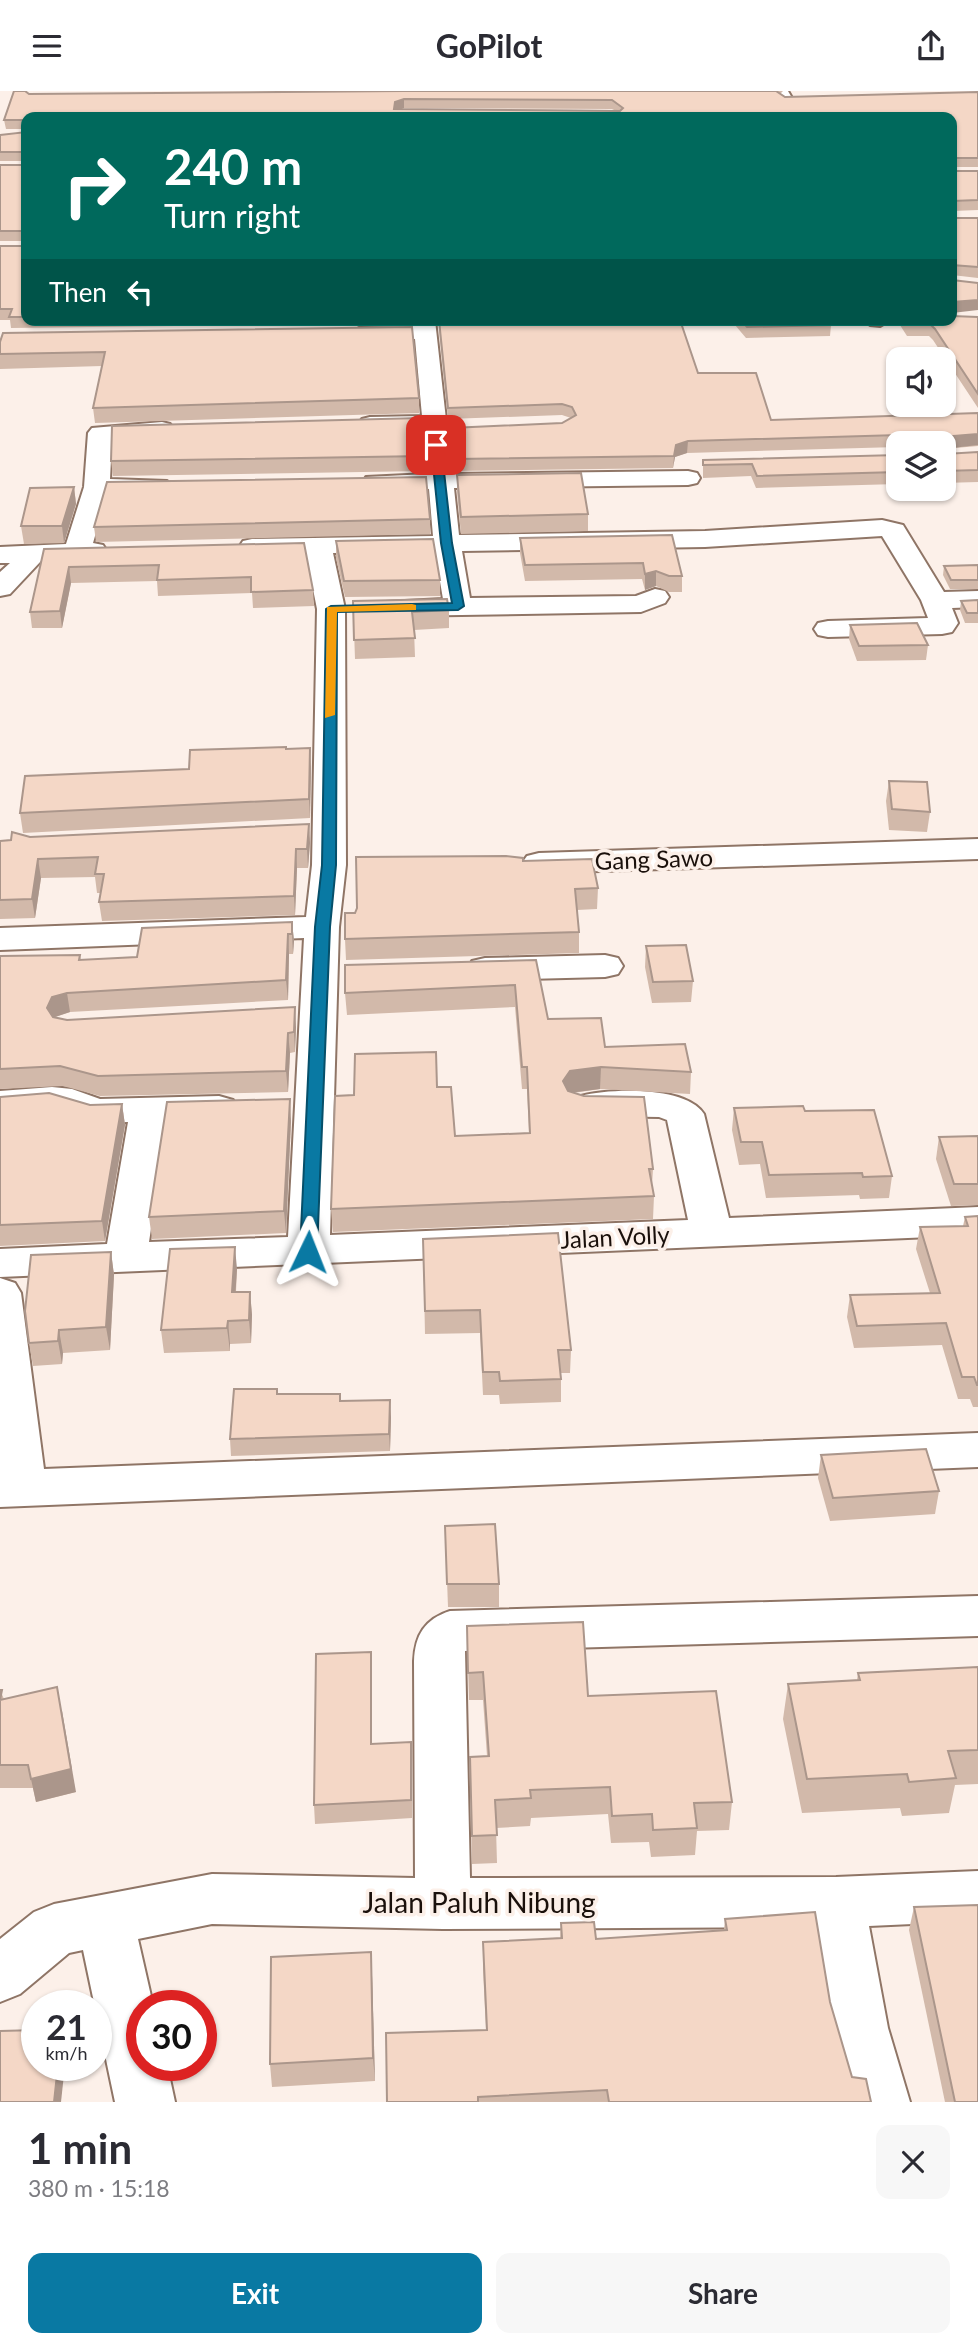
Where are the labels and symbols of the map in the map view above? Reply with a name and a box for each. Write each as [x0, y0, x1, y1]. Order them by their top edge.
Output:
pin [406, 415, 466, 475]
street label: Gang Sawo [594, 842, 714, 875]
position arrow [271, 1215, 345, 1289]
street label: Jalan Volly [559, 1219, 671, 1254]
street label: Jalan Paluh Nibung [362, 1885, 596, 1919]
speed limit sign: 30 [126, 1990, 217, 2081]

